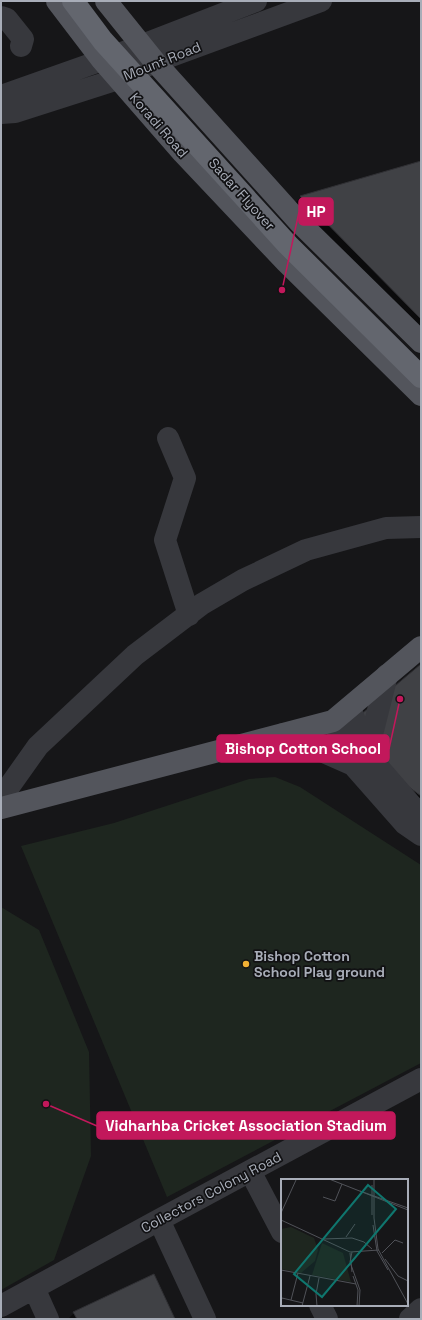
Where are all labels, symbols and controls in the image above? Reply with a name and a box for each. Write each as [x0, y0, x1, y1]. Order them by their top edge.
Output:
street label: Mount Road [121, 37, 203, 85]
street label: Koradi Road [126, 89, 192, 161]
street label: Sadar Flyover [205, 154, 279, 234]
callout: HP [299, 198, 333, 225]
text: HP [307, 202, 325, 221]
callout: Bishop Cotton School [217, 735, 389, 762]
text: Bishop Cotton School [225, 739, 381, 758]
place label: Bishop Cotton School Play ground [254, 947, 385, 981]
marker: Bishop Cotton School Play ground [241, 959, 251, 969]
callout: Vidharhba Cricket Association Stadium [97, 1112, 395, 1139]
text: Vidharhba Cricket Association Stadium [105, 1116, 387, 1135]
street label: Collectors Colony Road [138, 1147, 284, 1237]
inset map [281, 1179, 408, 1306]

